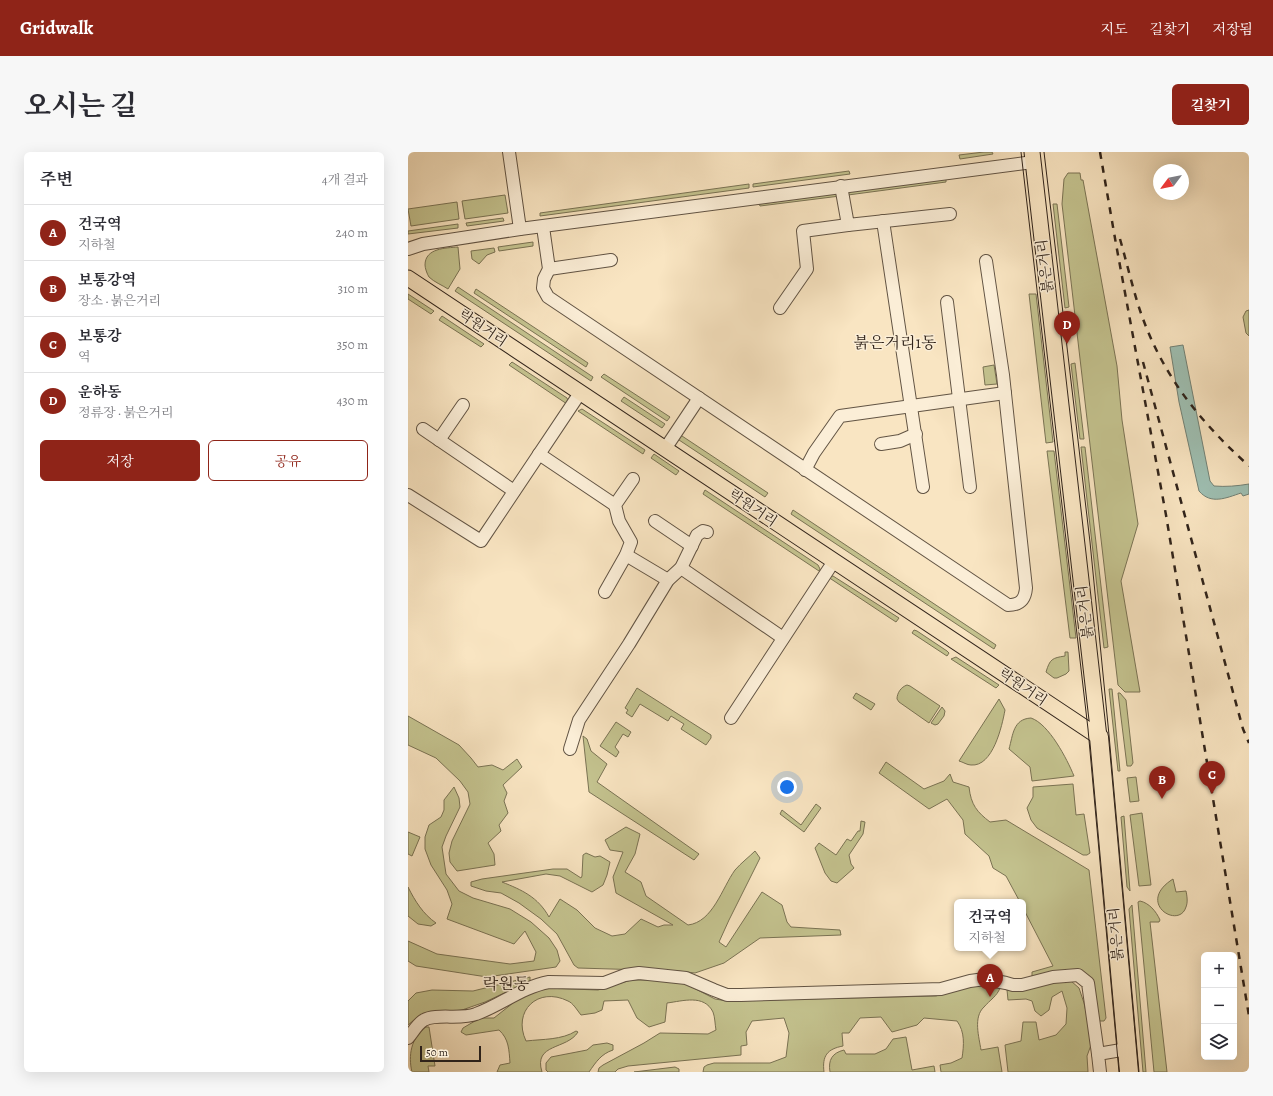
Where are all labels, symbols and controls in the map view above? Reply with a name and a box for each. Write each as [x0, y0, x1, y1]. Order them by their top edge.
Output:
text: Gridwalk [20, 15, 93, 41]
text: 지도 [1101, 20, 1128, 39]
text: 길찾기 [1150, 20, 1190, 39]
text: 저장됨 [1212, 20, 1253, 39]
button: 길찾기 [1172, 84, 1249, 125]
text: 오시는 길 [24, 87, 137, 125]
north arrow [1153, 164, 1189, 200]
text: 주변 [40, 168, 73, 191]
text: 4개 결과 [322, 171, 368, 188]
text: 건국역 [78, 214, 121, 234]
text: A [49, 224, 57, 241]
text: 240 m [336, 224, 368, 241]
text: 지하철 [78, 236, 116, 253]
street label: 붉은거리 [1032, 238, 1058, 294]
text: 보통강역 [78, 270, 136, 290]
text: B [49, 280, 57, 297]
text: 310 m [338, 280, 368, 297]
text: 장소 · 붉은거리 [78, 292, 161, 309]
street label: 락원거리 [455, 305, 511, 351]
pin: D [1054, 311, 1080, 344]
text: 보통강 [78, 326, 121, 346]
district label: 붉은거리1동 [854, 332, 937, 354]
text: C [49, 336, 57, 353]
text: 350 m [337, 336, 368, 353]
text: 역 [78, 348, 91, 365]
text: 운하동 [78, 382, 121, 402]
text: D [48, 392, 58, 409]
text: 430 m [336, 392, 368, 409]
text: 정류장 · 붉은거리 [78, 404, 174, 421]
button: 저장 [40, 440, 200, 481]
button: 공유 [208, 440, 368, 481]
street label: 락원거리 [725, 485, 781, 531]
street label: 붉은거리 [1072, 584, 1098, 640]
street label: 락원거리 [995, 664, 1051, 710]
pin: C [1199, 761, 1225, 794]
pin: B [1149, 766, 1175, 799]
your location [777, 777, 797, 797]
popup [954, 899, 1026, 951]
street label: 붉은거리 [1104, 906, 1128, 962]
text: 건국역 [968, 907, 1012, 927]
text: 지하철 [968, 929, 1006, 946]
map controls [1201, 952, 1237, 1060]
button: + [1201, 952, 1237, 988]
pin: A [977, 964, 1003, 997]
district label: 락원동 [483, 973, 530, 995]
button: − [1201, 988, 1237, 1024]
button: layers [1201, 1024, 1237, 1060]
scale bar [420, 1044, 481, 1063]
text: 50 m [426, 1045, 448, 1060]

